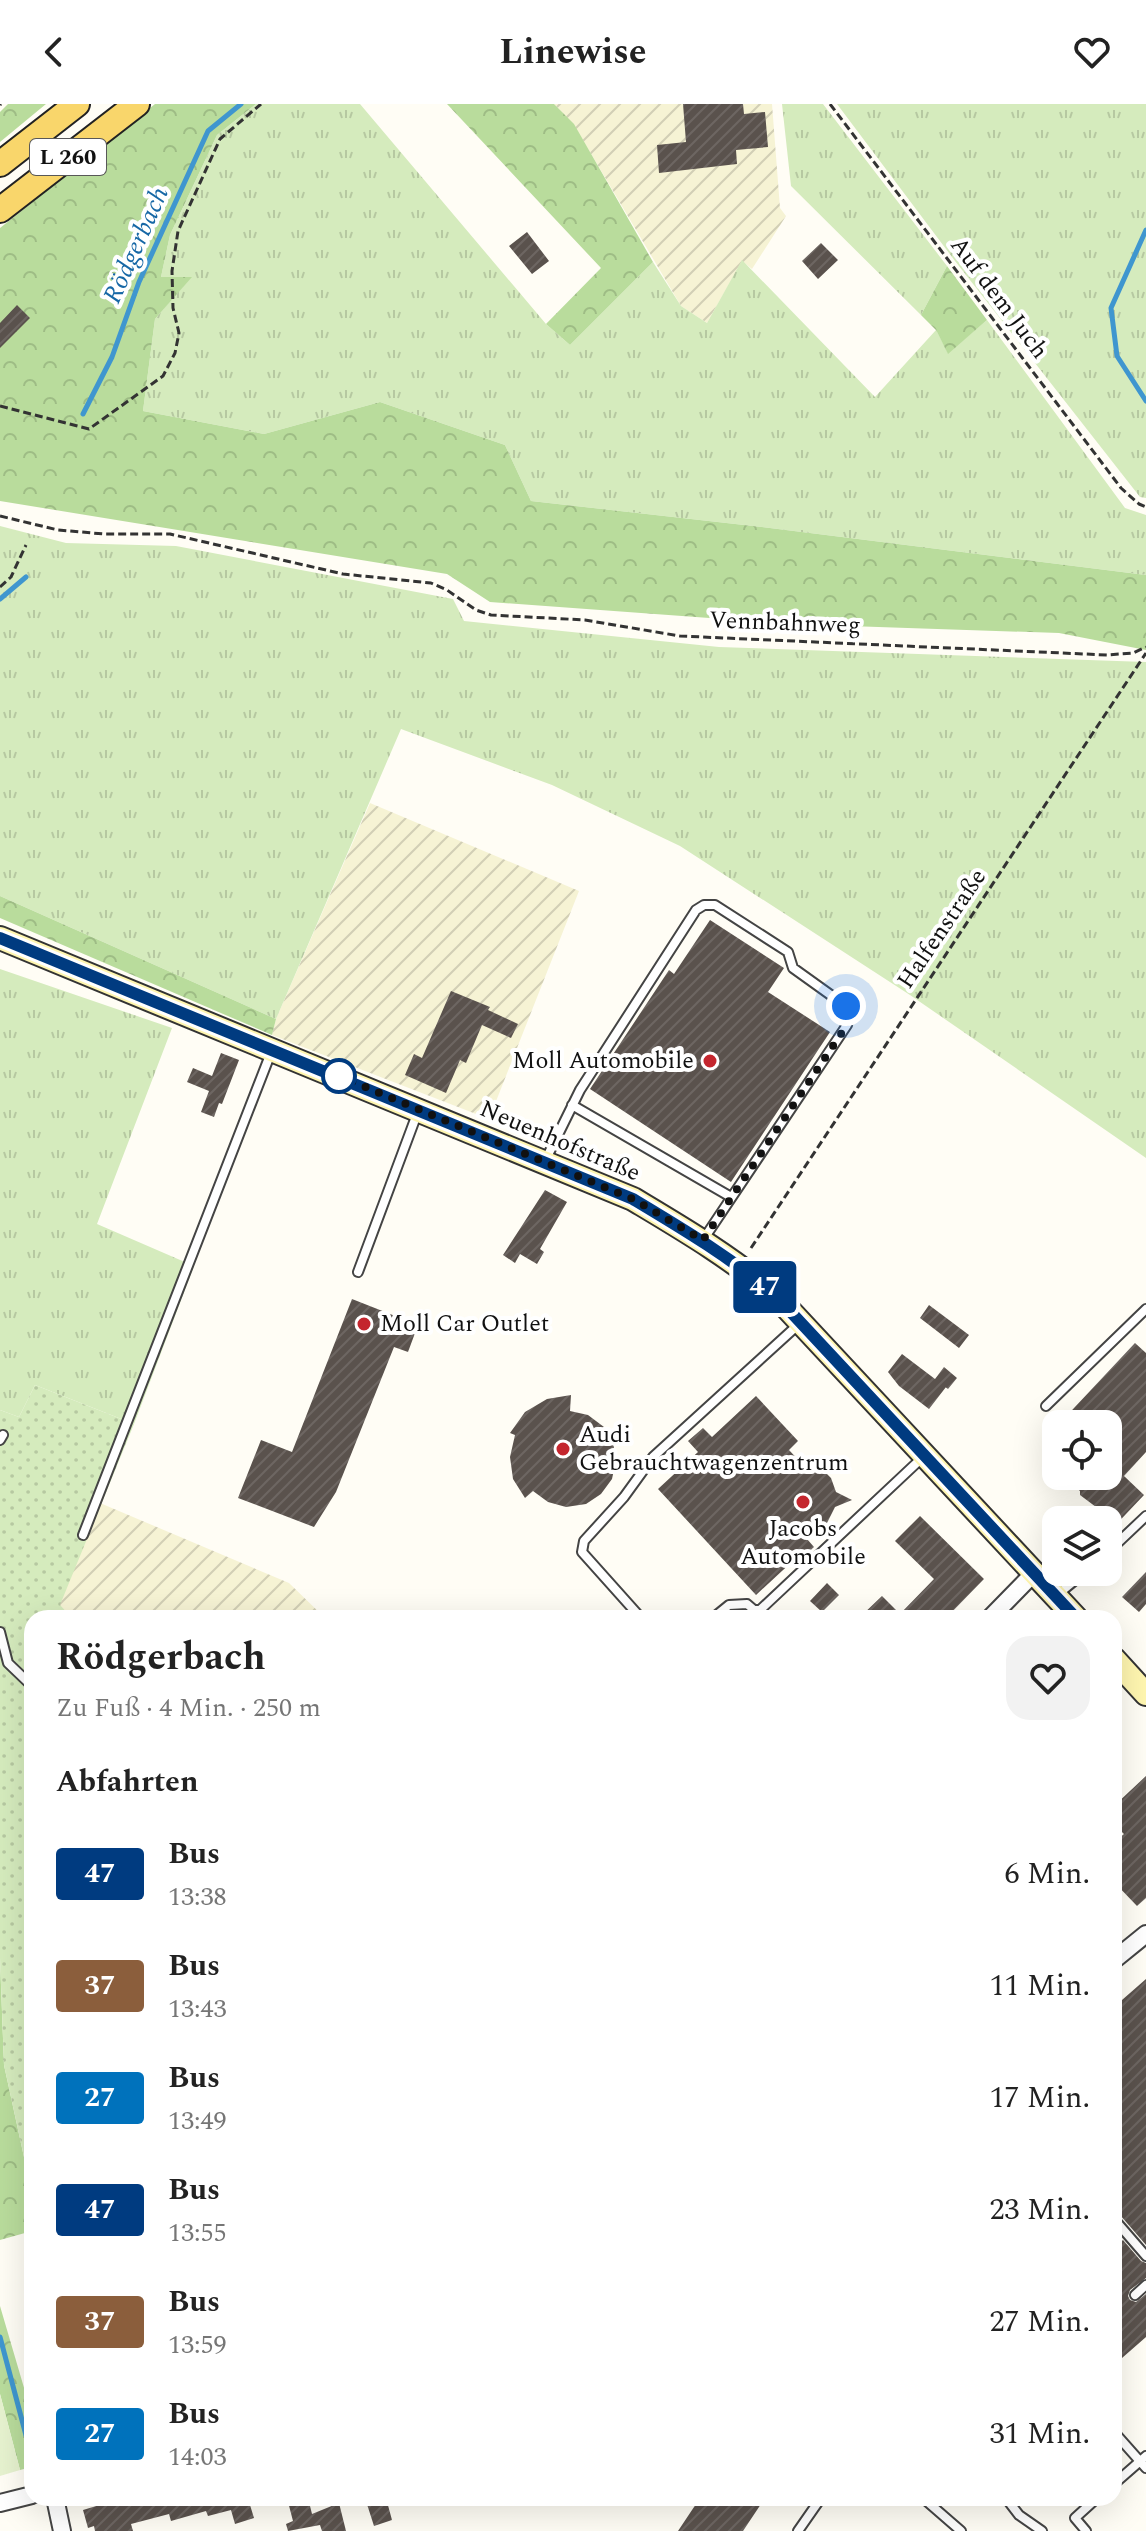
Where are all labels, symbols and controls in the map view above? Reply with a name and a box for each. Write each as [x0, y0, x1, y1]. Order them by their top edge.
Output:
text: Linewise [499, 25, 647, 80]
icon: back [32, 30, 76, 74]
icon: heart [1070, 30, 1114, 74]
road number: L 260 [30, 139, 106, 175]
water label: Rödgerbach [92, 180, 180, 310]
street label: Auf dem Juch [941, 229, 1057, 367]
street label: Vennbahnweg [709, 602, 861, 644]
street label: Halfenstraße [888, 862, 996, 996]
your location [826, 986, 866, 1026]
place label: Moll Automobile [512, 1043, 694, 1079]
marker: Moll Automobile [701, 1052, 719, 1070]
unlabelled marker [322, 1059, 356, 1093]
street label: Neuenhofstraße [474, 1091, 646, 1191]
line badge: 47 [729, 1261, 801, 1313]
text: 47 [749, 1265, 781, 1308]
place label: Moll Car Outlet [380, 1306, 549, 1342]
marker: Moll Car Outlet [355, 1315, 373, 1333]
map controls [1042, 1410, 1122, 1586]
button: locate [1042, 1410, 1122, 1490]
place label: Audi Gebrauchtwagenzentrum [579, 1417, 849, 1481]
marker: Audi Gebrauchtwagenzentrum [554, 1440, 572, 1458]
marker: Jacobs Automobile [794, 1493, 812, 1511]
button: layers [1042, 1506, 1122, 1586]
place label: Jacobs Automobile [740, 1511, 866, 1575]
text: Rödgerbach [56, 1629, 266, 1687]
button: heart [1006, 1636, 1090, 1720]
text: Zu Fuß · 4 Min. · 250 m [56, 1688, 321, 1728]
text: Abfahrten [56, 1759, 199, 1805]
text: Bus [168, 1831, 220, 1877]
text: 6 Min. [1004, 1851, 1090, 1897]
text: 47 [84, 1852, 116, 1895]
text: 13:38 [168, 1877, 227, 1917]
text: Bus [168, 1943, 220, 1989]
text: 11 Min. [989, 1963, 1090, 2009]
text: 37 [84, 1964, 116, 2007]
text: 13:43 [168, 1989, 227, 2029]
text: Bus [168, 2055, 220, 2101]
text: 17 Min. [989, 2075, 1090, 2121]
text: 27 [84, 2076, 116, 2119]
text: 13:49 [168, 2101, 227, 2141]
text: Bus [168, 2167, 220, 2213]
text: 23 Min. [989, 2187, 1090, 2233]
text: 47 [84, 2188, 116, 2231]
text: 13:55 [168, 2213, 227, 2253]
text: Bus [168, 2279, 220, 2325]
text: 27 Min. [989, 2299, 1090, 2345]
text: 37 [84, 2300, 116, 2343]
text: 13:59 [168, 2325, 227, 2365]
text: Bus [168, 2391, 220, 2437]
text: 31 Min. [989, 2411, 1090, 2457]
text: 27 [84, 2412, 116, 2455]
text: 14:03 [168, 2437, 227, 2477]

